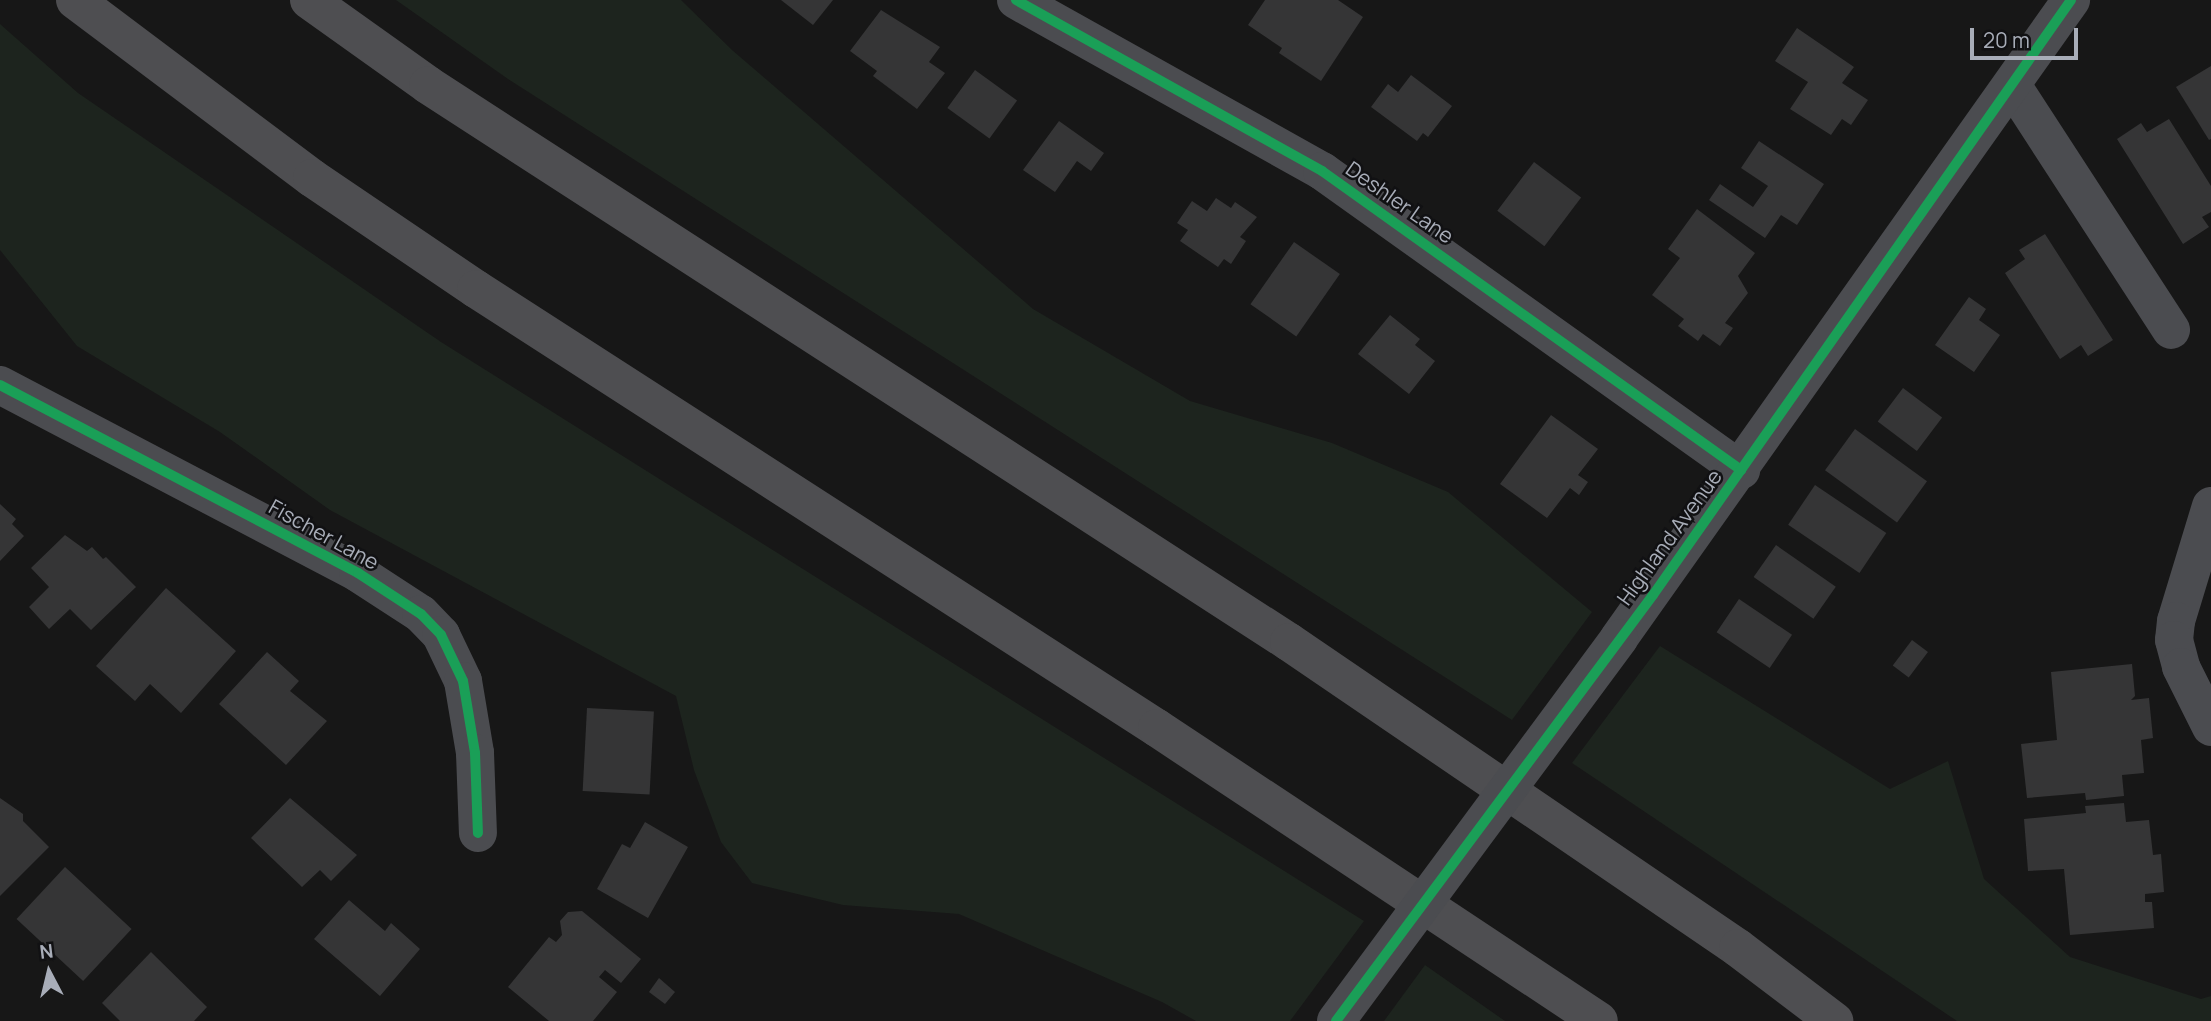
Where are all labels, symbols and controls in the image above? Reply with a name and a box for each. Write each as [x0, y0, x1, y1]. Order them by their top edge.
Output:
scale bar [1973, 14, 2082, 58]
text: 20 m [1983, 26, 2030, 54]
street label: Deshler Lane [1341, 156, 1459, 248]
street label: Highland Avenue [1611, 464, 1727, 610]
street label: Fischer Lane [265, 493, 383, 575]
north arrow [14, 937, 84, 1007]
text: N [38, 937, 55, 965]

